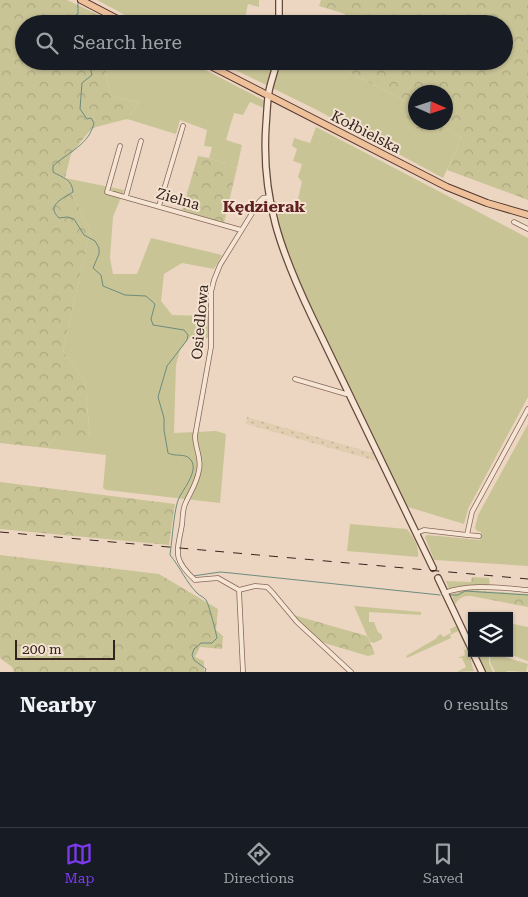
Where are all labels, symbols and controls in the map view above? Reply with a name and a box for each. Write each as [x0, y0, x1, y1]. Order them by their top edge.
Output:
search box [15, 15, 513, 70]
icon: search [33, 29, 61, 57]
text: Search here [73, 31, 182, 54]
north arrow [408, 85, 453, 130]
street label: Kołbielska [328, 107, 404, 157]
street label: Zielna [154, 184, 202, 214]
district label: Kędzierak [223, 197, 305, 216]
street label: Osiedlowa [188, 284, 212, 360]
map controls [468, 612, 513, 657]
button: layers [468, 612, 513, 657]
scale bar [15, 637, 115, 660]
text: 200 m [22, 641, 62, 657]
text: Nearby [20, 693, 96, 717]
text: 0 results [444, 695, 508, 714]
tab: Map [65, 840, 94, 886]
tab: Directions [223, 840, 294, 886]
tab: Saved [423, 840, 464, 886]

